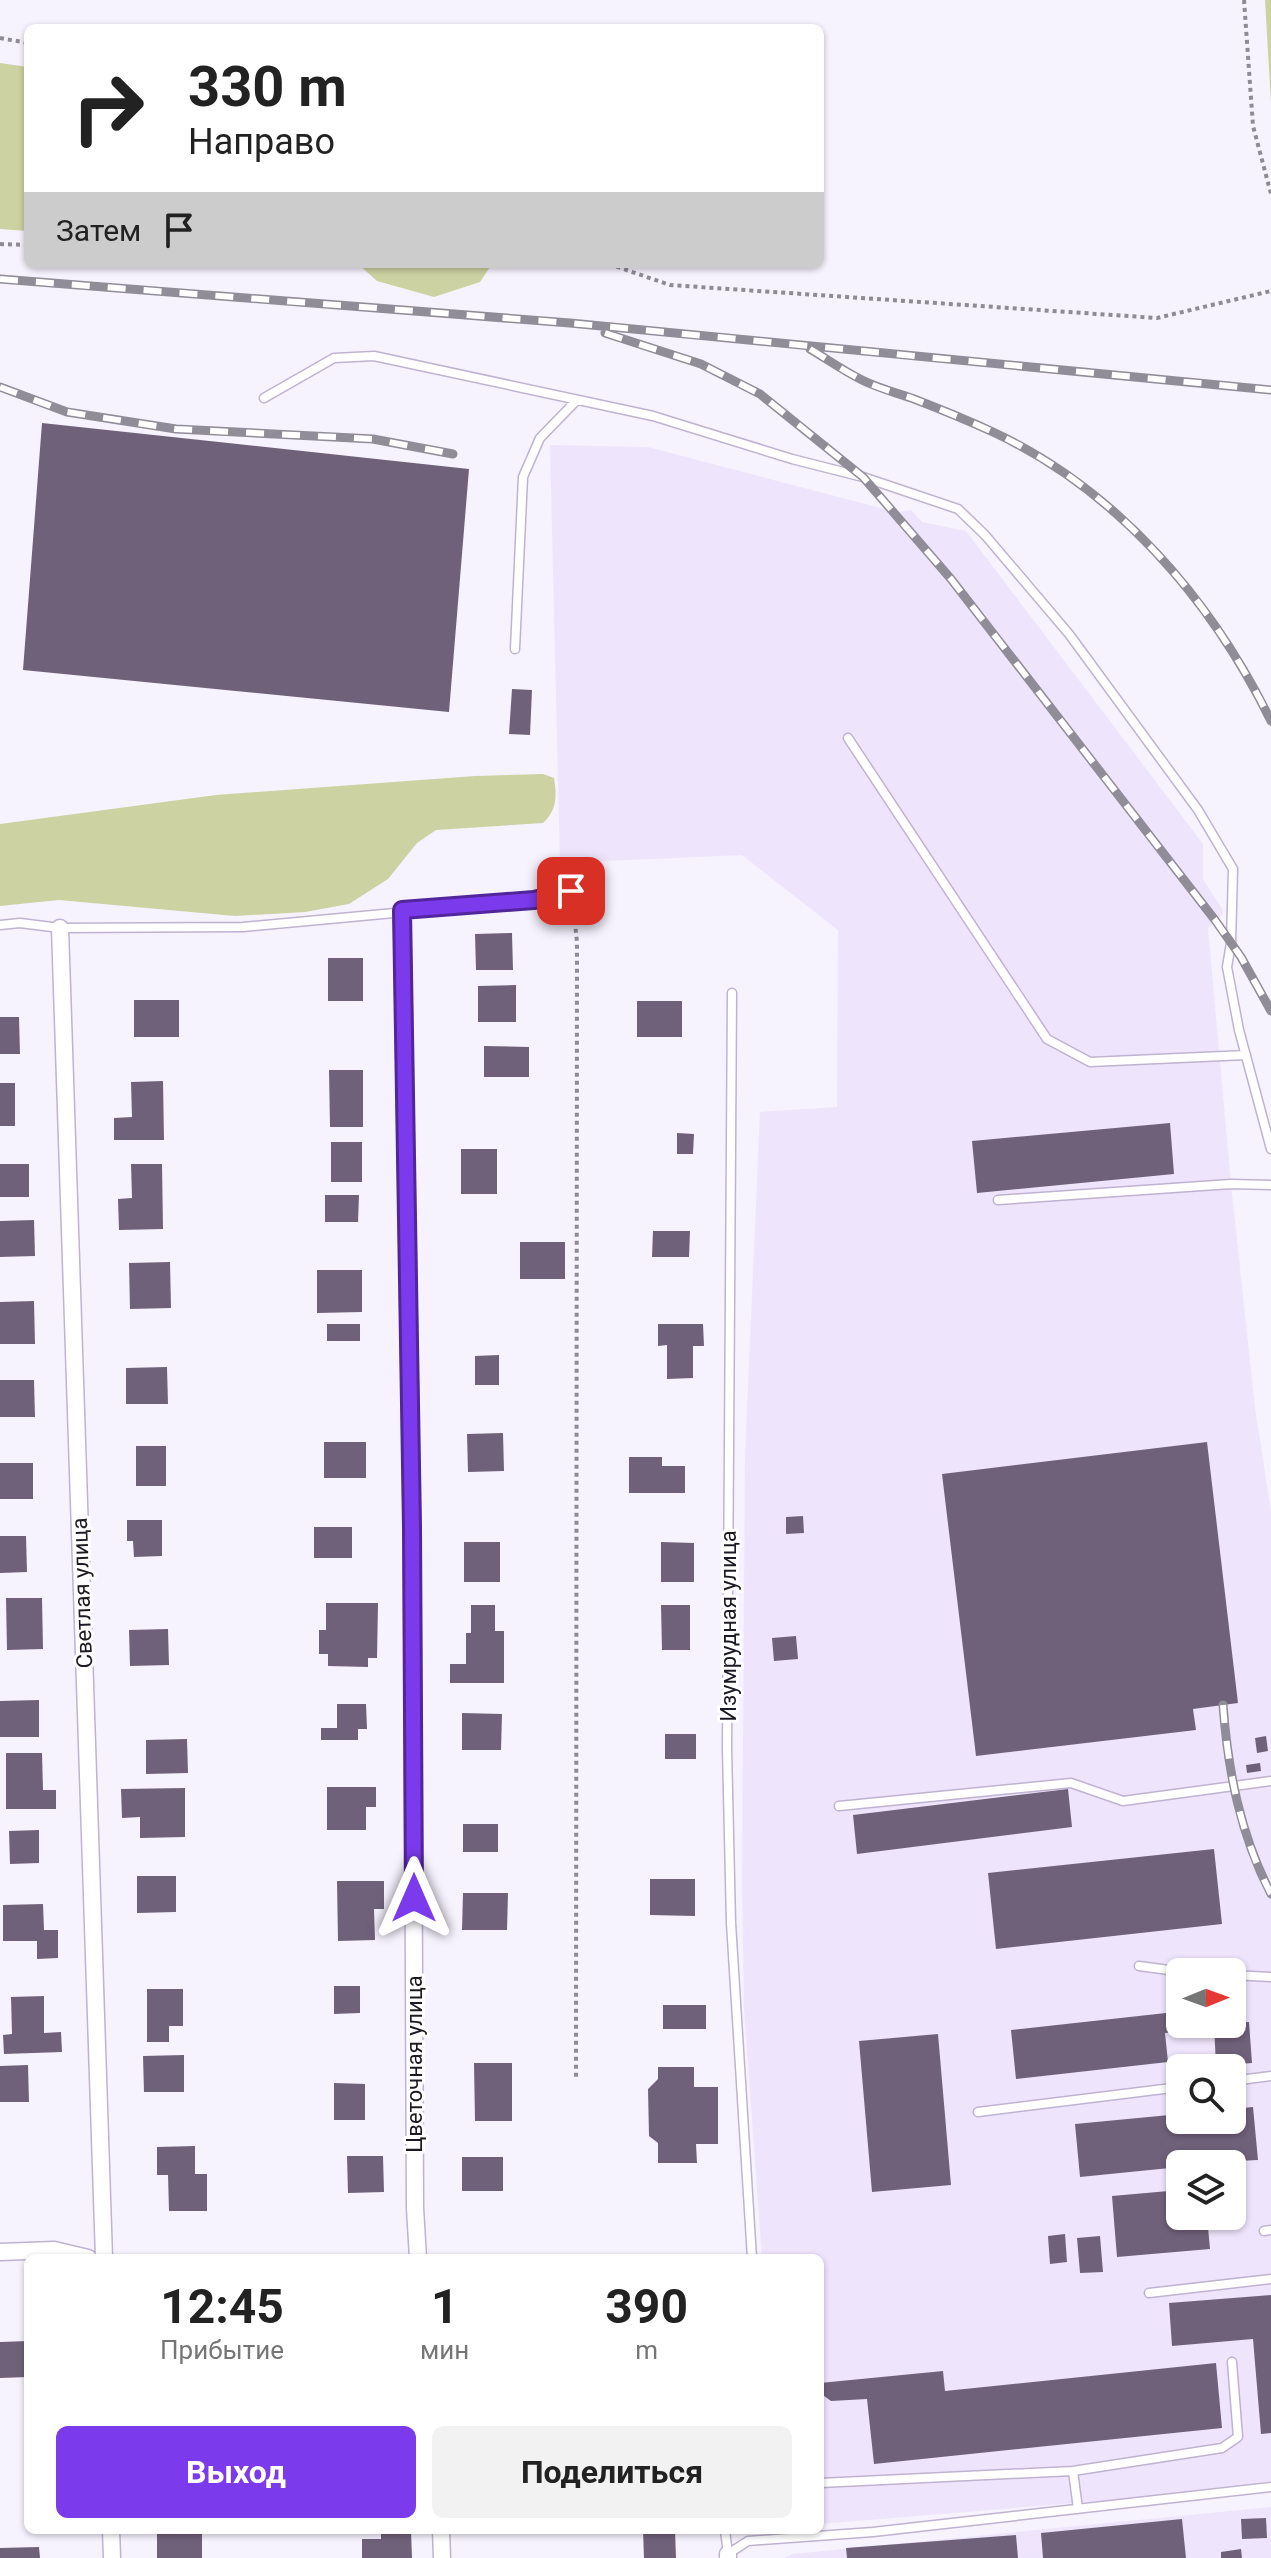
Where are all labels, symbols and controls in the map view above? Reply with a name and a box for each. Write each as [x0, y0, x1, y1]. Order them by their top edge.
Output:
text: 330 m [188, 54, 347, 120]
icon: right [56, 56, 160, 160]
text: Направо [188, 121, 335, 163]
icon: arrive [157, 208, 201, 252]
text: Затем [56, 213, 141, 248]
pin [537, 857, 605, 925]
icon: arrive [549, 869, 593, 913]
street label: Светлая улица [67, 1517, 97, 1669]
street label: Изумрудная улица [716, 1530, 741, 1722]
position arrow [372, 1856, 456, 1940]
north arrow [1166, 1958, 1246, 2038]
map controls [1166, 1958, 1246, 2230]
street label: Цветочная улица [402, 1975, 427, 2153]
button: search [1166, 2054, 1246, 2134]
button: layers [1166, 2150, 1246, 2230]
text: 12:45 [160, 2278, 284, 2335]
text: 1 [431, 2278, 458, 2335]
text: 390 [605, 2278, 688, 2335]
text: Прибытие [160, 2335, 284, 2365]
text: мин [420, 2335, 469, 2365]
text: m [635, 2335, 658, 2365]
button: Выход [56, 2426, 416, 2518]
button: Поделиться [432, 2426, 792, 2518]

